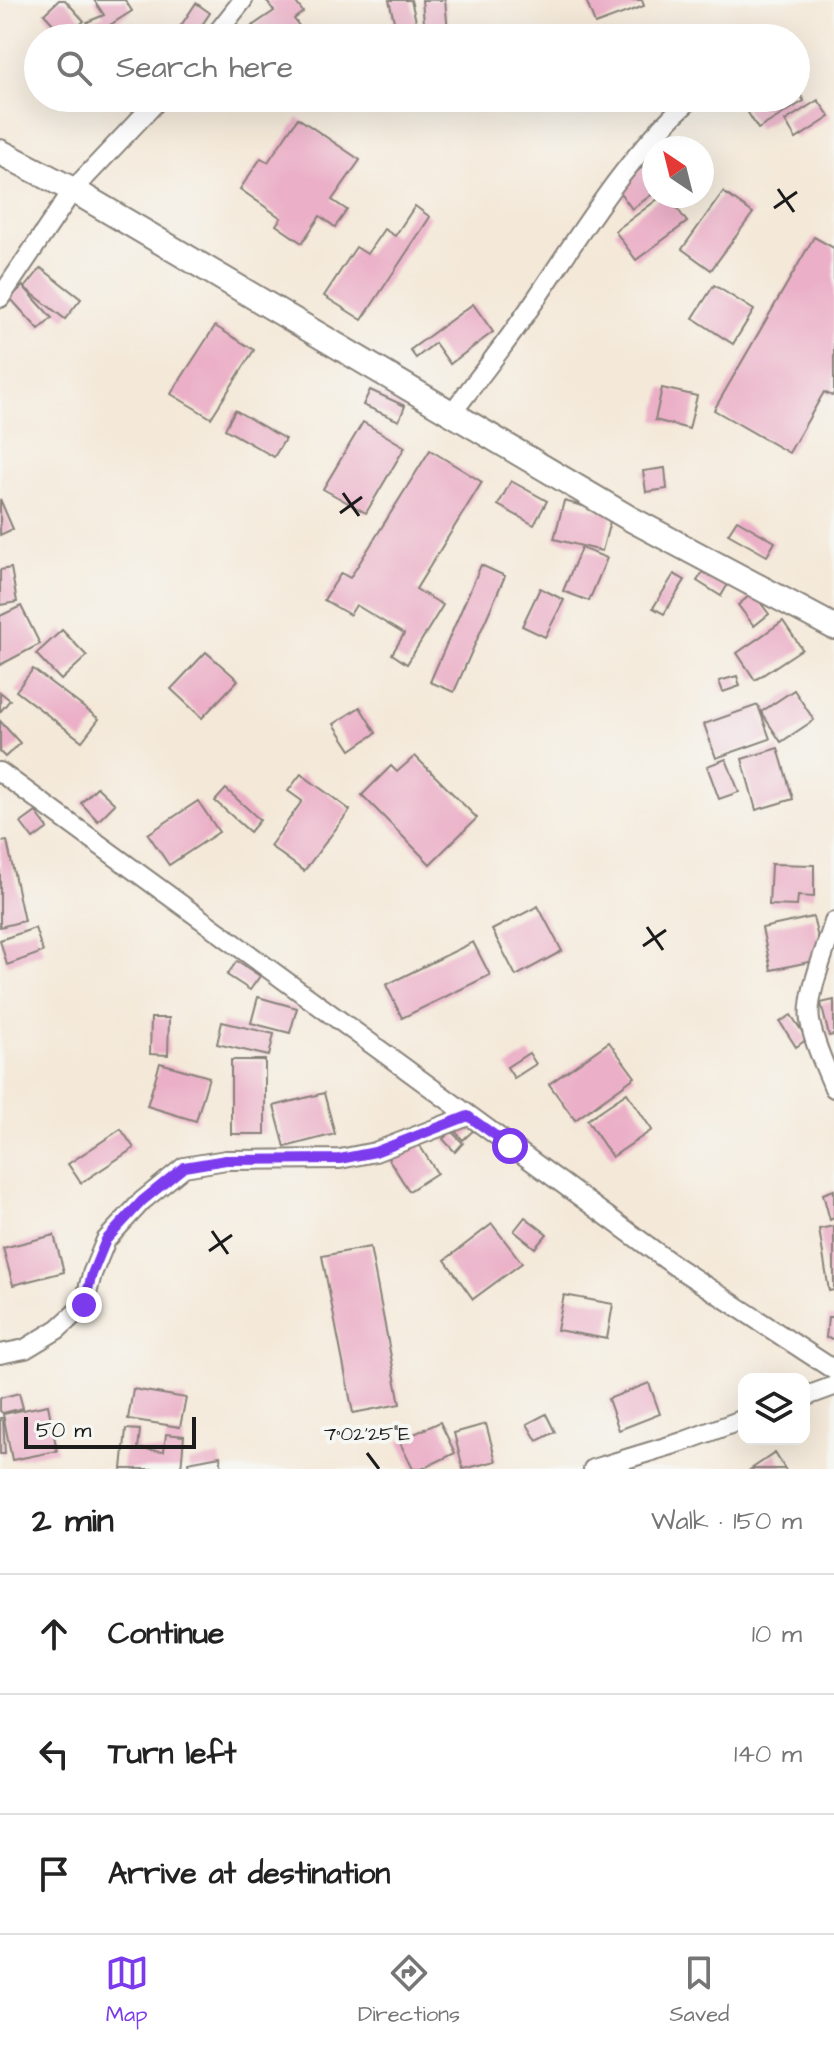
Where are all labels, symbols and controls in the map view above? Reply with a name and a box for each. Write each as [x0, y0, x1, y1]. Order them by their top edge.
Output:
search box [24, 24, 810, 112]
icon: search [52, 46, 96, 90]
text: Search here [116, 47, 293, 89]
north arrow [642, 136, 714, 208]
route start [492, 1128, 528, 1164]
route end [66, 1287, 102, 1323]
map controls [738, 1373, 810, 1445]
button: layers [738, 1373, 810, 1445]
scale bar [24, 1413, 196, 1449]
text: 50 m [36, 1415, 91, 1446]
text: 7°02'25"E [324, 1420, 410, 1448]
text: 2 min [32, 1497, 114, 1545]
text: Walk · 150 m [651, 1503, 802, 1539]
icon: ahead [32, 1612, 76, 1656]
text: Continue [108, 1613, 224, 1655]
text: 10 m [752, 1616, 802, 1652]
icon: left [32, 1732, 76, 1776]
text: Turn left [108, 1733, 236, 1775]
text: 140 m [734, 1736, 802, 1772]
icon: arrive [32, 1852, 76, 1896]
text: Arrive at destination [108, 1853, 390, 1895]
tab: Map [105, 1951, 149, 2030]
tab: Directions [358, 1951, 460, 2030]
tab: Saved [669, 1951, 729, 2030]

